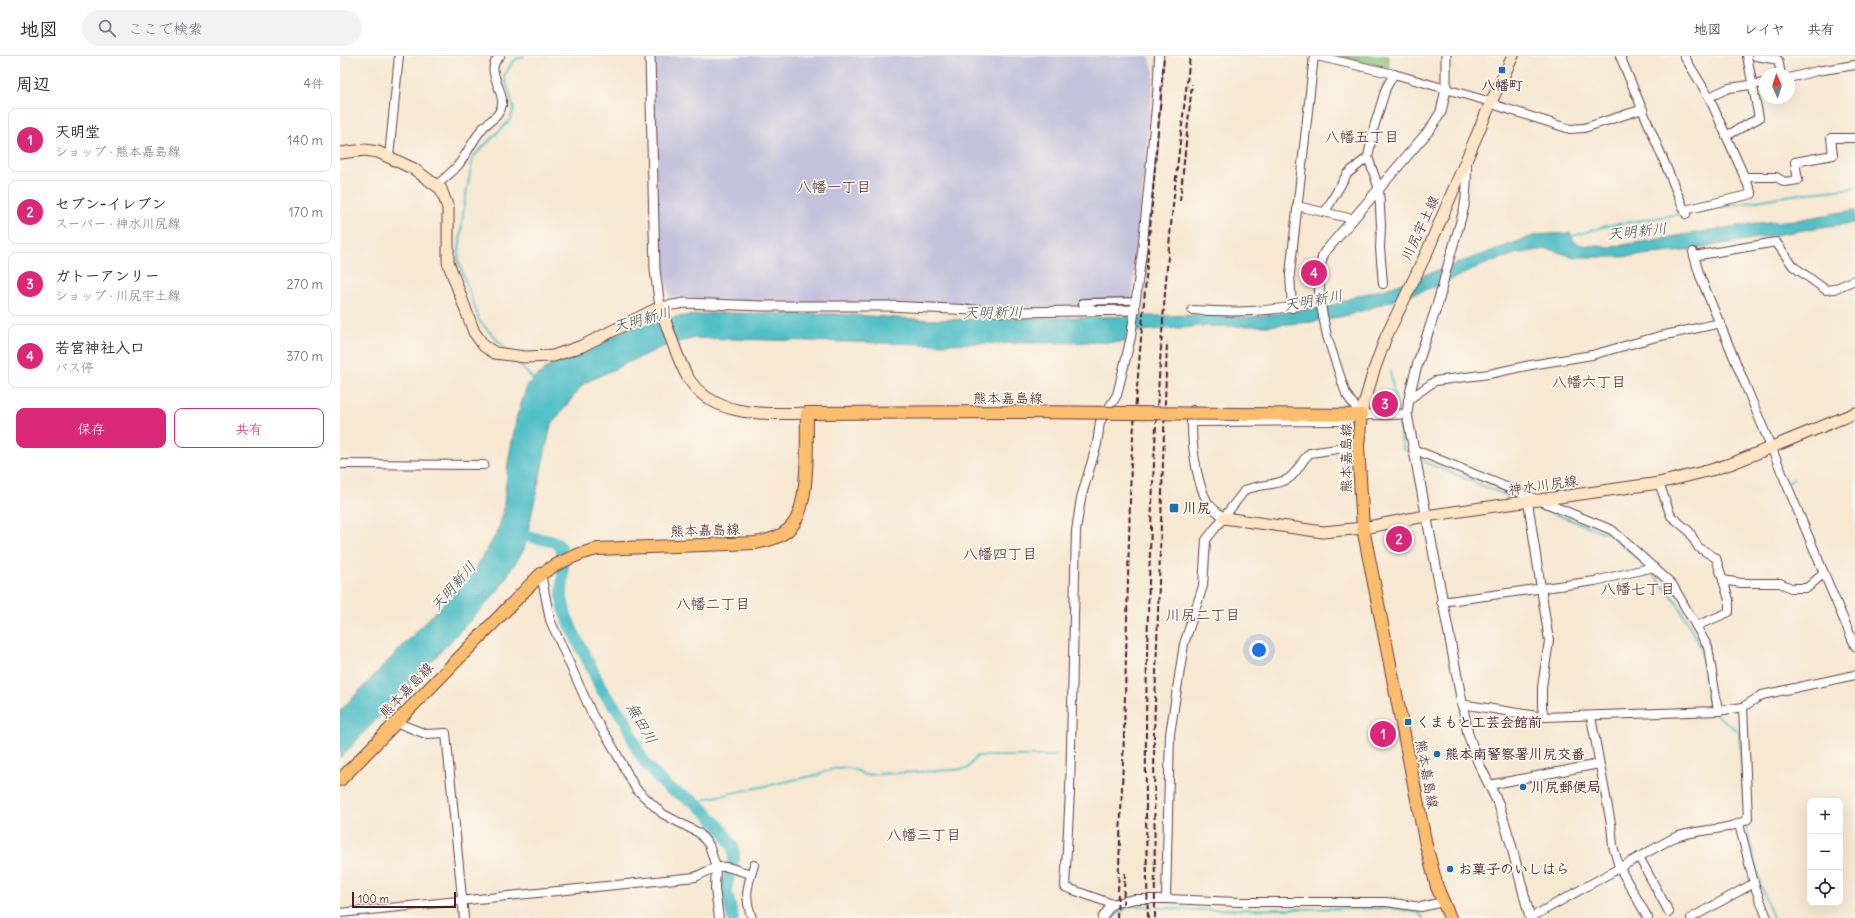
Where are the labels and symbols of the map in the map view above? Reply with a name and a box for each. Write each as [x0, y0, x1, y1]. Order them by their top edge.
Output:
marker: 八幡町 [1497, 65, 1507, 75]
north arrow [1759, 68, 1795, 104]
place label: 八幡町 [1481, 76, 1523, 94]
district label: 八幡五丁目 [1324, 127, 1400, 146]
district label: 八幡一丁目 [796, 177, 872, 196]
street label: 川尻宇土線 [1397, 192, 1443, 264]
water label: 天明新川 [1606, 218, 1668, 244]
pin: 4 [1301, 258, 1327, 288]
water label: 天明新川 [1282, 285, 1344, 315]
water label: 天明新川 [611, 302, 673, 336]
water label: 天明新川 [963, 302, 1023, 322]
district label: 八幡六丁目 [1551, 372, 1627, 391]
street label: 熊本嘉島線 [973, 389, 1043, 407]
pin: 3 [1372, 389, 1398, 419]
street label: 熊本嘉島線 [1337, 423, 1355, 493]
street label: 神水川尻線 [1507, 471, 1579, 499]
place label: 川尻 [1183, 499, 1211, 517]
marker: 川尻 [1168, 502, 1180, 514]
street label: 熊本嘉島線 [670, 520, 740, 540]
pin: 2 [1386, 524, 1412, 554]
district label: 八幡四丁目 [962, 544, 1038, 563]
water label: 天明新川 [426, 557, 480, 615]
district label: 八幡七丁目 [1600, 579, 1676, 598]
district label: 八幡二丁目 [675, 594, 751, 613]
district label: 川尻二丁目 [1165, 605, 1241, 624]
your location [1249, 640, 1269, 660]
street label: 熊本嘉島線 [375, 659, 437, 721]
water label: 無田川 [623, 699, 661, 747]
place label: くまもと工芸会館前 [1416, 713, 1542, 731]
marker: くまもと工芸会館前 [1403, 717, 1413, 727]
pin: 1 [1370, 719, 1396, 749]
street label: 熊本嘉島線 [1411, 738, 1443, 810]
place label: 熊本南警察署川尻交番 [1445, 745, 1585, 763]
marker: 熊本南警察署川尻交番 [1432, 749, 1442, 759]
place label: 川尻郵便局 [1531, 778, 1601, 796]
marker: 川尻郵便局 [1518, 782, 1528, 792]
district label: 八幡三丁目 [886, 825, 962, 844]
place label: お菓子のいしはら [1458, 860, 1570, 878]
marker: お菓子のいしはら [1445, 864, 1455, 874]
scale bar [352, 890, 456, 909]

